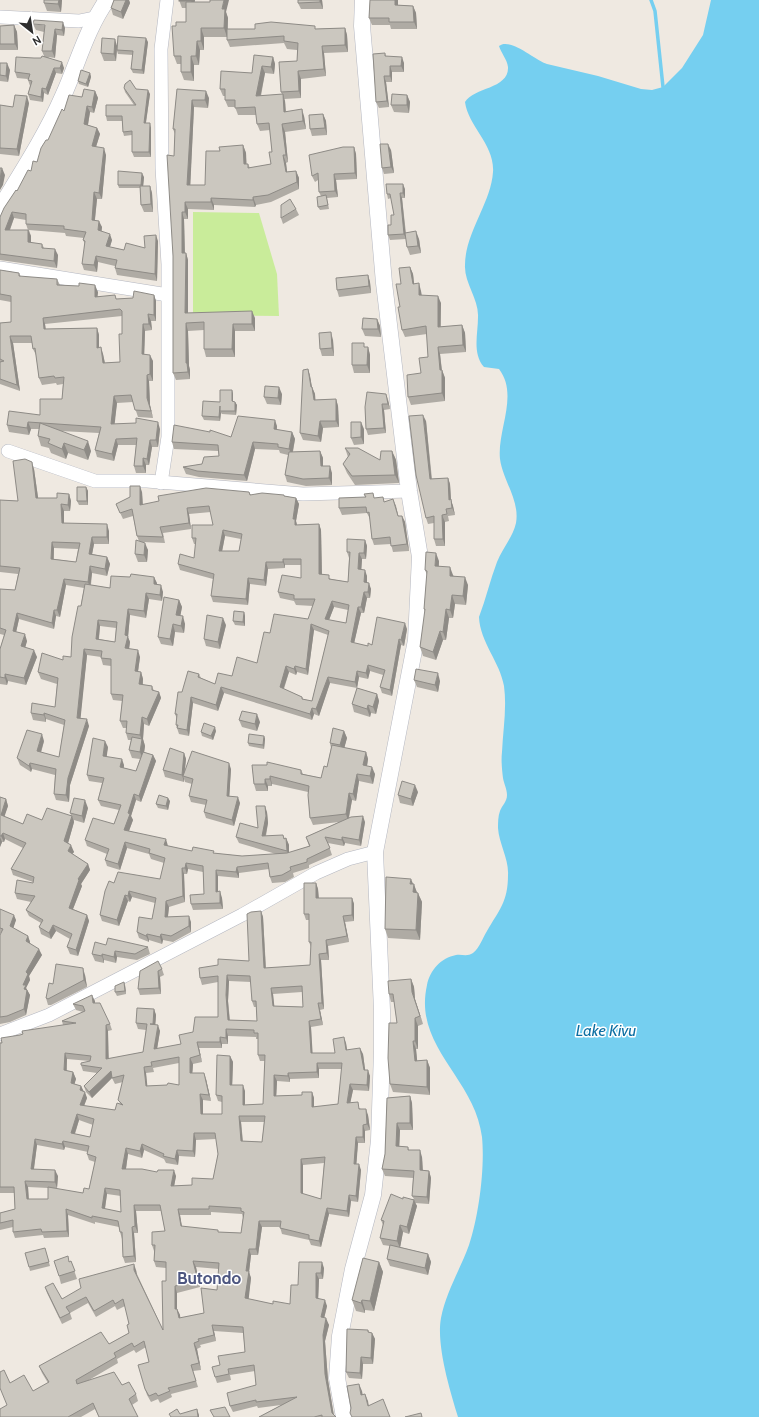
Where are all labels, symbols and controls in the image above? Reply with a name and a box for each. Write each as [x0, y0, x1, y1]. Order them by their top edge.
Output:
north arrow [12, 12, 52, 52]
text: N [30, 33, 44, 49]
water label: Lake Kivu [576, 1021, 636, 1040]
district label: Butondo [177, 1268, 241, 1288]

